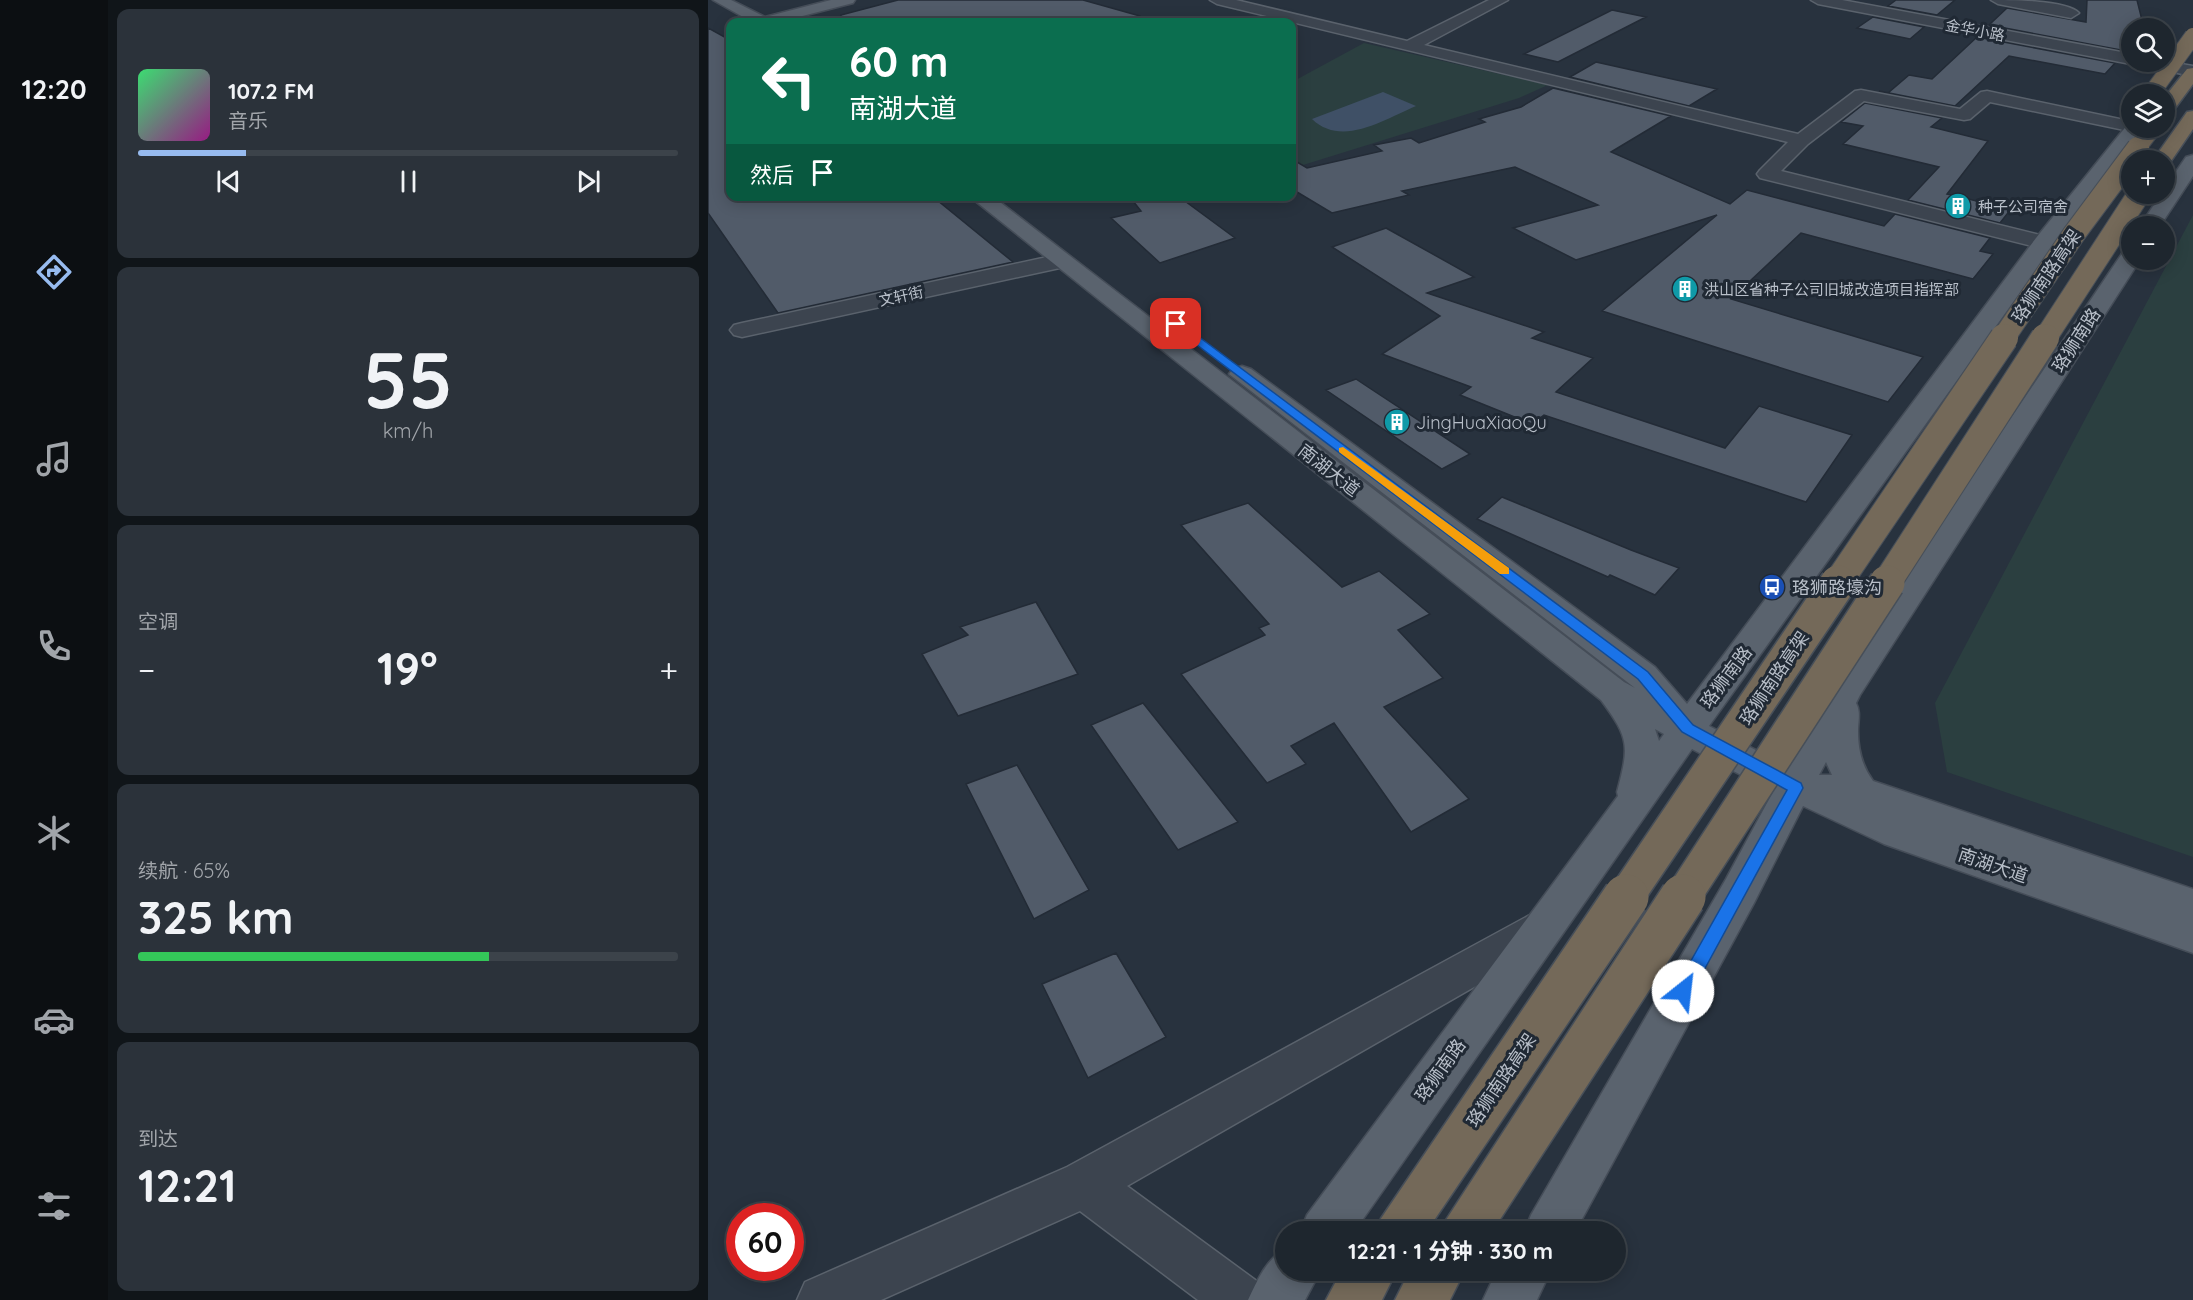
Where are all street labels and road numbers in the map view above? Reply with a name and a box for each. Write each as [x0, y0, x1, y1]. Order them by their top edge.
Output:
street label: 金华小路 [1944, 15, 2006, 45]
street label: 珞狮南路高架 [2006, 225, 2086, 327]
street label: 文轩街 [877, 282, 925, 310]
street label: 珞狮南路 [2047, 304, 2105, 376]
street label: 南湖大道 [1294, 439, 1364, 501]
street label: 珞狮南路高架 [1734, 627, 1814, 729]
street label: 珞狮南路 [1695, 641, 1757, 713]
street label: 南湖大道 [1955, 842, 2031, 888]
street label: 珞狮南路高架 [1461, 1029, 1541, 1131]
street label: 珞狮南路 [1410, 1034, 1470, 1106]

